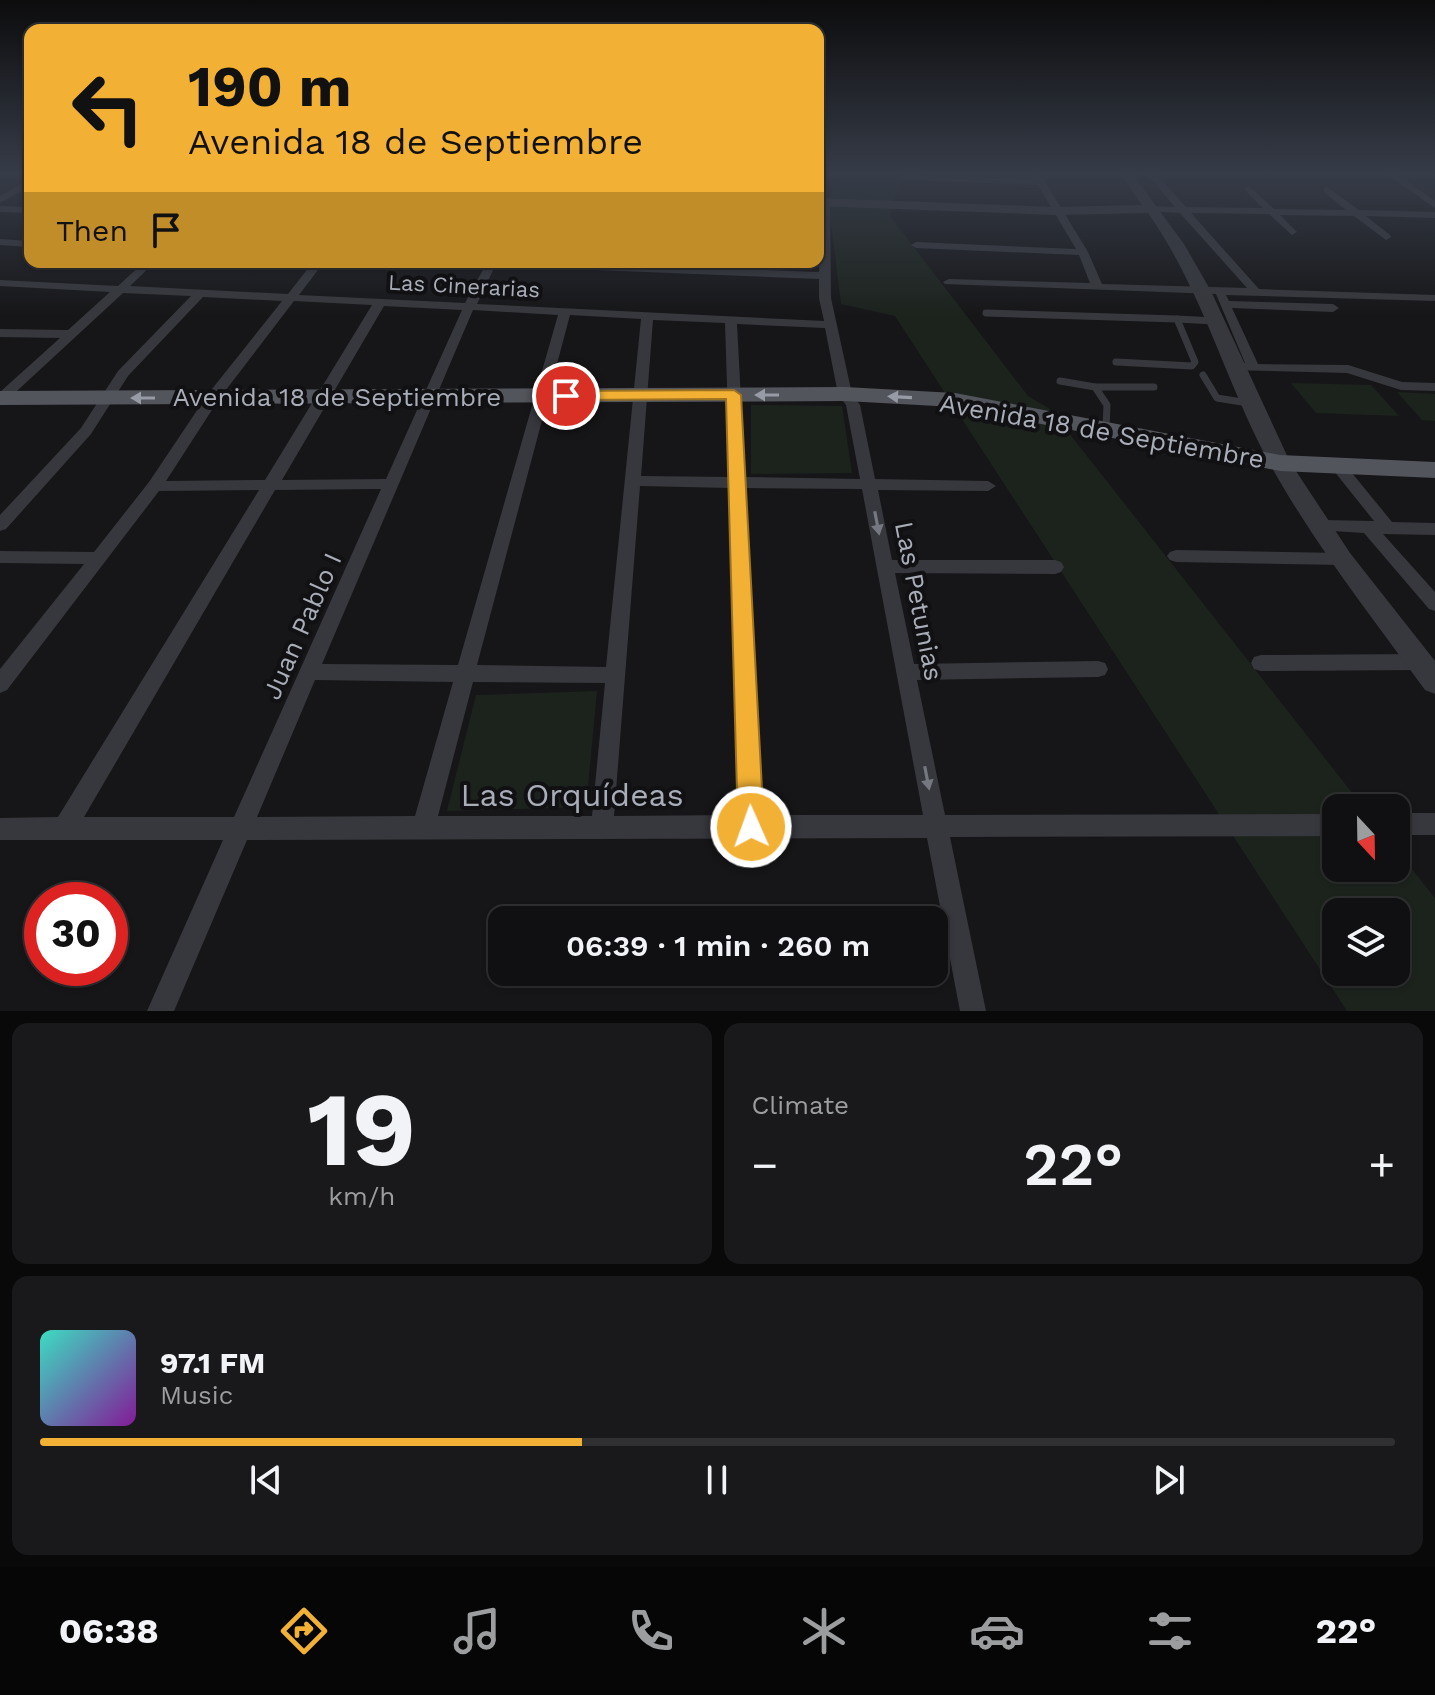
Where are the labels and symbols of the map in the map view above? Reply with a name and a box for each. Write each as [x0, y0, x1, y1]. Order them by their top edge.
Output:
street label: Las Cinerarias [387, 270, 541, 302]
pin [532, 362, 600, 430]
street label: Avenida 18 de Septiembre [173, 382, 501, 412]
street label: Avenida 18 de Septiembre [938, 388, 1266, 474]
one-way arrow [754, 389, 779, 401]
one-way arrow [887, 390, 912, 403]
one-way arrow [130, 391, 155, 404]
one-way arrow [871, 511, 884, 536]
street label: Las Petunias [889, 519, 949, 683]
street label: Juan Pablo I [256, 548, 348, 704]
one-way arrow [921, 766, 934, 791]
street label: Las Orquídeas [460, 776, 684, 814]
position arrow [709, 785, 793, 869]
north arrow [1322, 794, 1410, 882]
speed limit sign: 30 [24, 882, 128, 986]

